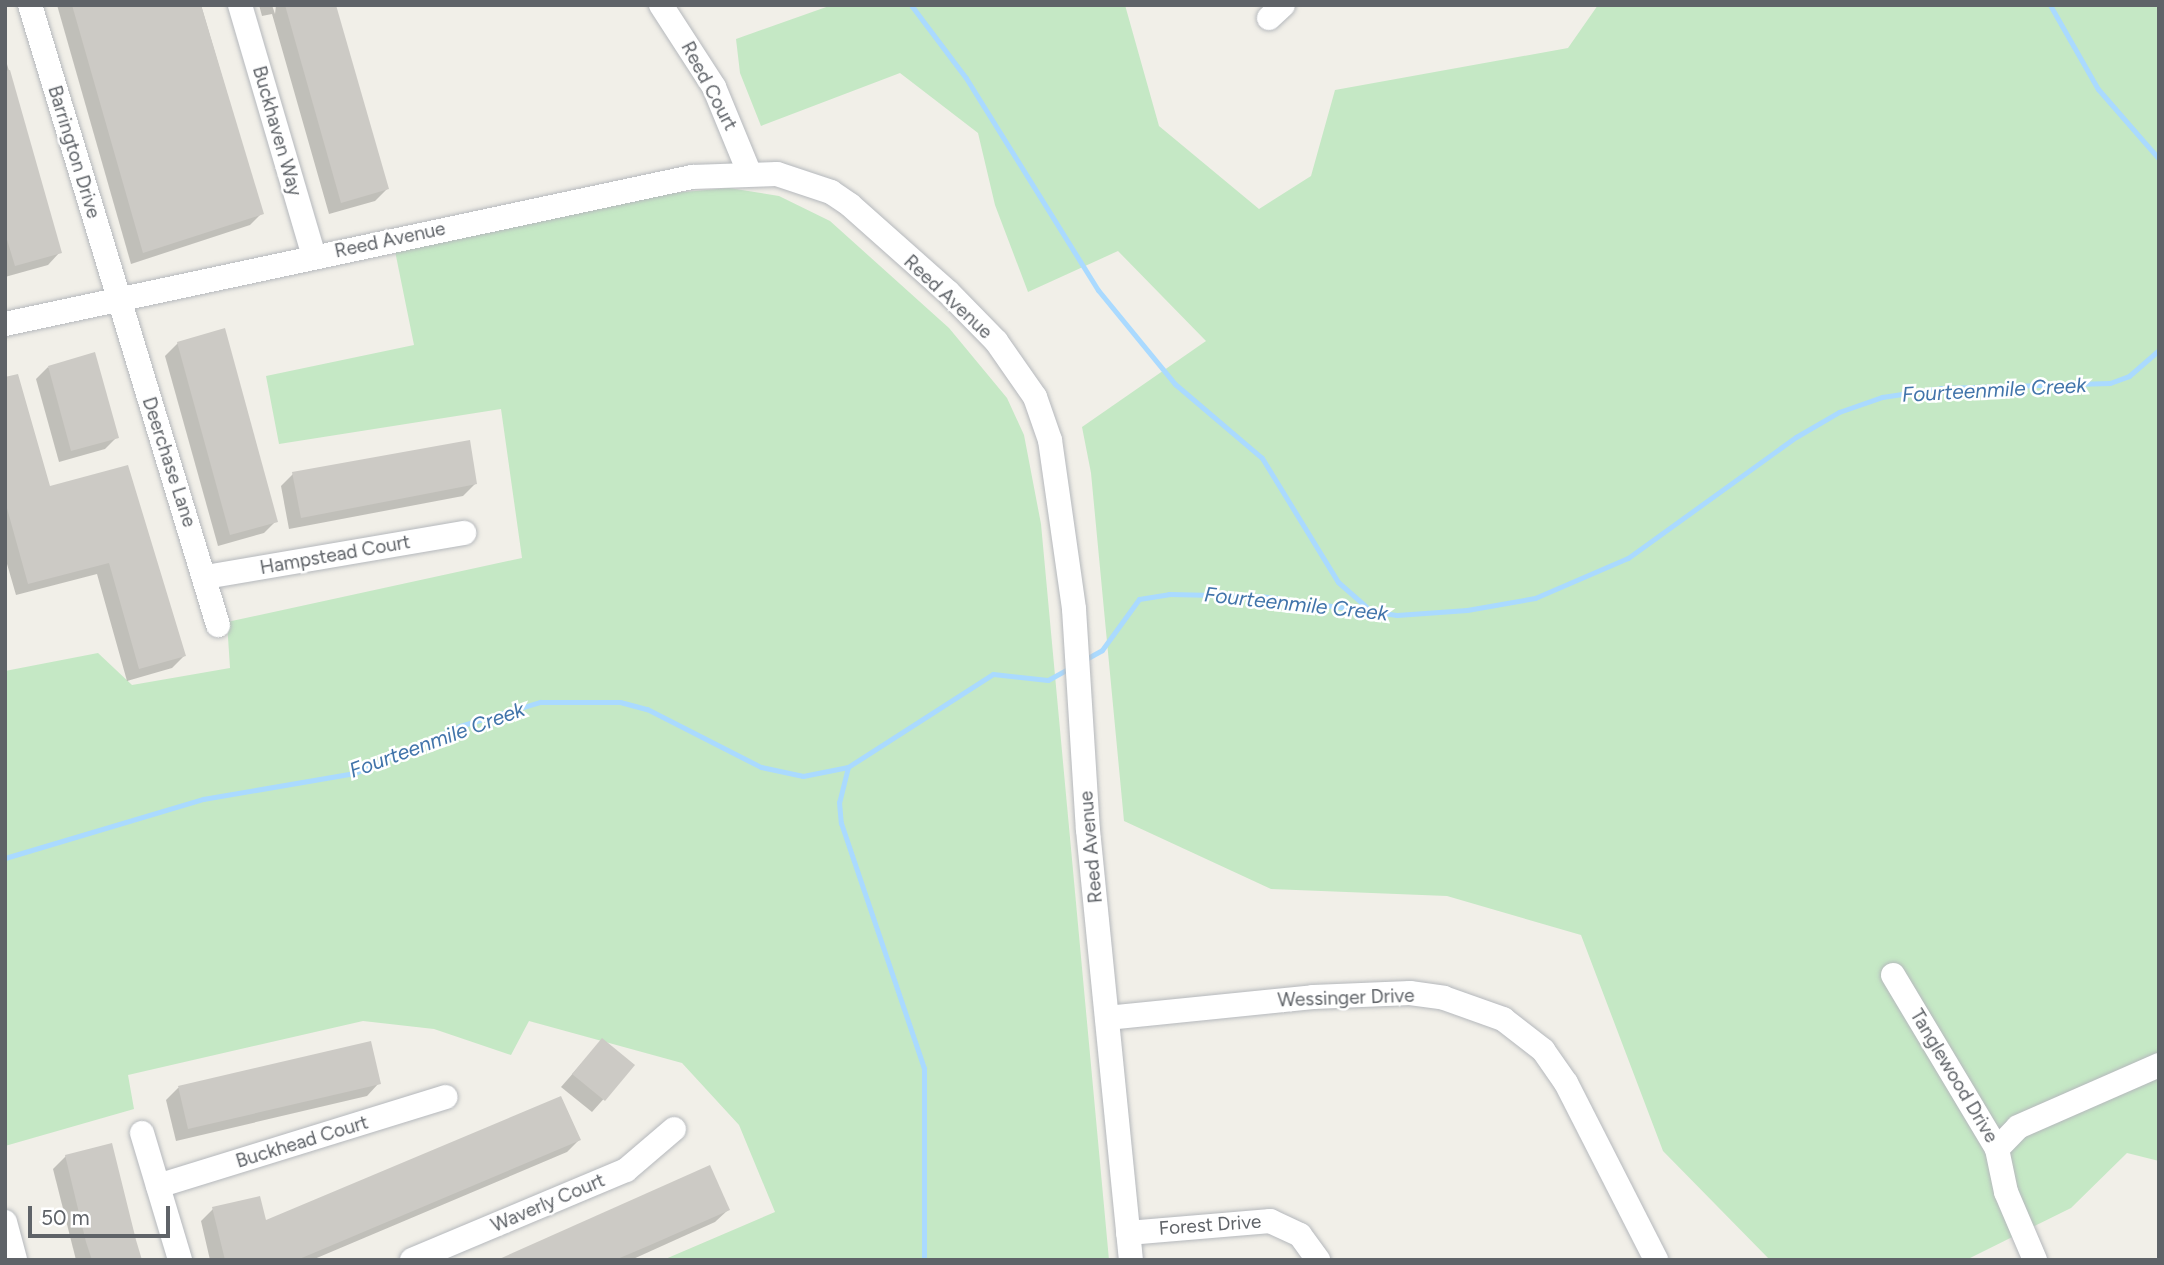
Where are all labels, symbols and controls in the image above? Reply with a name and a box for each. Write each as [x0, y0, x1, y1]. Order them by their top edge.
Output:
street label: Reed Court [676, 38, 742, 134]
street label: Buckhaven Way [248, 63, 306, 199]
street label: Barrington Drive [43, 83, 105, 221]
street label: Reed Avenue [333, 217, 447, 263]
street label: Reed Avenue [899, 250, 997, 344]
water label: Fourteenmile Creek [1901, 373, 2087, 407]
street label: Deerchase Lane [137, 394, 201, 530]
street label: Hampstead Court [258, 531, 412, 579]
water label: Fourteenmile Creek [1203, 582, 1389, 626]
water label: Fourteenmile Creek [346, 697, 528, 783]
street label: Reed Avenue [1075, 790, 1107, 904]
street label: Wessinger Drive [1277, 984, 1415, 1012]
street label: Tanglewood Drive [1905, 1005, 2003, 1147]
street label: Buckhead Court [233, 1111, 371, 1173]
street label: Waverly Court [488, 1169, 608, 1237]
scale bar [32, 1192, 173, 1236]
text: 50 m [41, 1205, 90, 1230]
street label: Forest Drive [1158, 1210, 1262, 1240]

